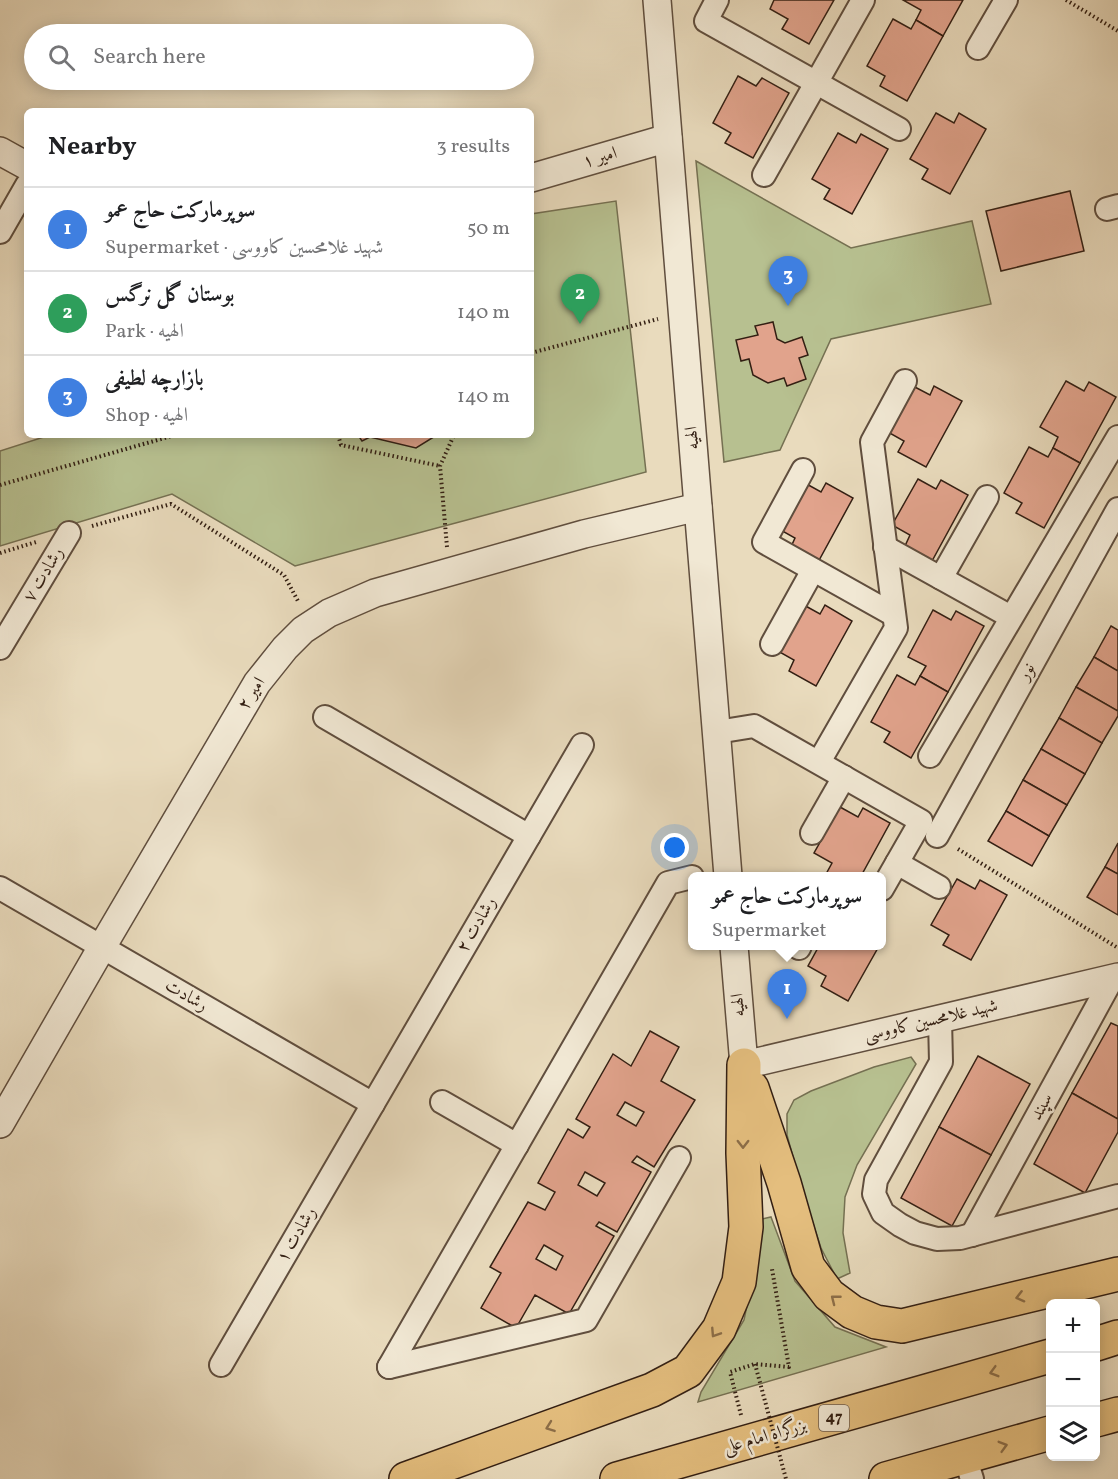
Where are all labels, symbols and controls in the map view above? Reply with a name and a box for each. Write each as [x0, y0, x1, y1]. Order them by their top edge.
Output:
search box [24, 24, 534, 90]
icon: search [45, 41, 78, 74]
text: Search here [93, 42, 206, 73]
text: Nearby [48, 129, 137, 165]
text: 3 results [436, 133, 510, 161]
street label: امیر ۱ [580, 141, 620, 175]
text: سوپرمارکت حاج عمو [105, 196, 255, 227]
text: 1 [63, 215, 72, 243]
text: 50 m [467, 215, 510, 243]
text: Supermarket · شهید غلامحسین کاووسی [105, 234, 383, 262]
pin: 3 [768, 256, 808, 306]
pin: 2 [560, 274, 600, 324]
text: بوستان گل نرگس [105, 280, 234, 311]
text: 2 [62, 299, 73, 327]
text: 140 m [457, 299, 510, 327]
text: Park · الهیه [105, 318, 184, 346]
text: بازارچه لطیفی [105, 364, 204, 395]
text: 3 [62, 383, 73, 411]
text: 140 m [457, 383, 510, 411]
text: Shop · الهیه [105, 402, 188, 430]
street label: الهیه [680, 425, 706, 451]
street label: رشادت ۷ [18, 543, 70, 607]
street label: نور [1011, 659, 1042, 687]
street label: امیر ۲ [232, 672, 272, 715]
your location [660, 833, 689, 862]
popup [688, 872, 886, 950]
text: سوپرمارکت حاج عمو [712, 882, 862, 913]
street label: رشادت ۲ [451, 893, 503, 957]
text: Supermarket [712, 917, 827, 945]
pin: 1 [768, 970, 806, 1019]
street label: رشادت [160, 974, 212, 1018]
street label: الهیه [726, 992, 752, 1018]
street label: شهید غلامحسین کاووسی [862, 993, 1000, 1049]
street label: سپند [1024, 1089, 1060, 1125]
one-way arrow [737, 1140, 749, 1149]
street label: رشادت ۱ [271, 1203, 323, 1267]
one-way arrow [1016, 1290, 1026, 1303]
one-way arrow [831, 1296, 842, 1307]
map controls [1046, 1299, 1100, 1461]
button: + [1046, 1299, 1100, 1353]
one-way arrow [711, 1327, 722, 1338]
button: − [1046, 1353, 1100, 1407]
one-way arrow [989, 1365, 1000, 1377]
road number: 47 [819, 1405, 849, 1431]
button: layers [1046, 1407, 1100, 1461]
street label: بزرگراه امام علی [720, 1412, 810, 1463]
one-way arrow [545, 1420, 556, 1432]
one-way arrow [997, 1441, 1008, 1453]

